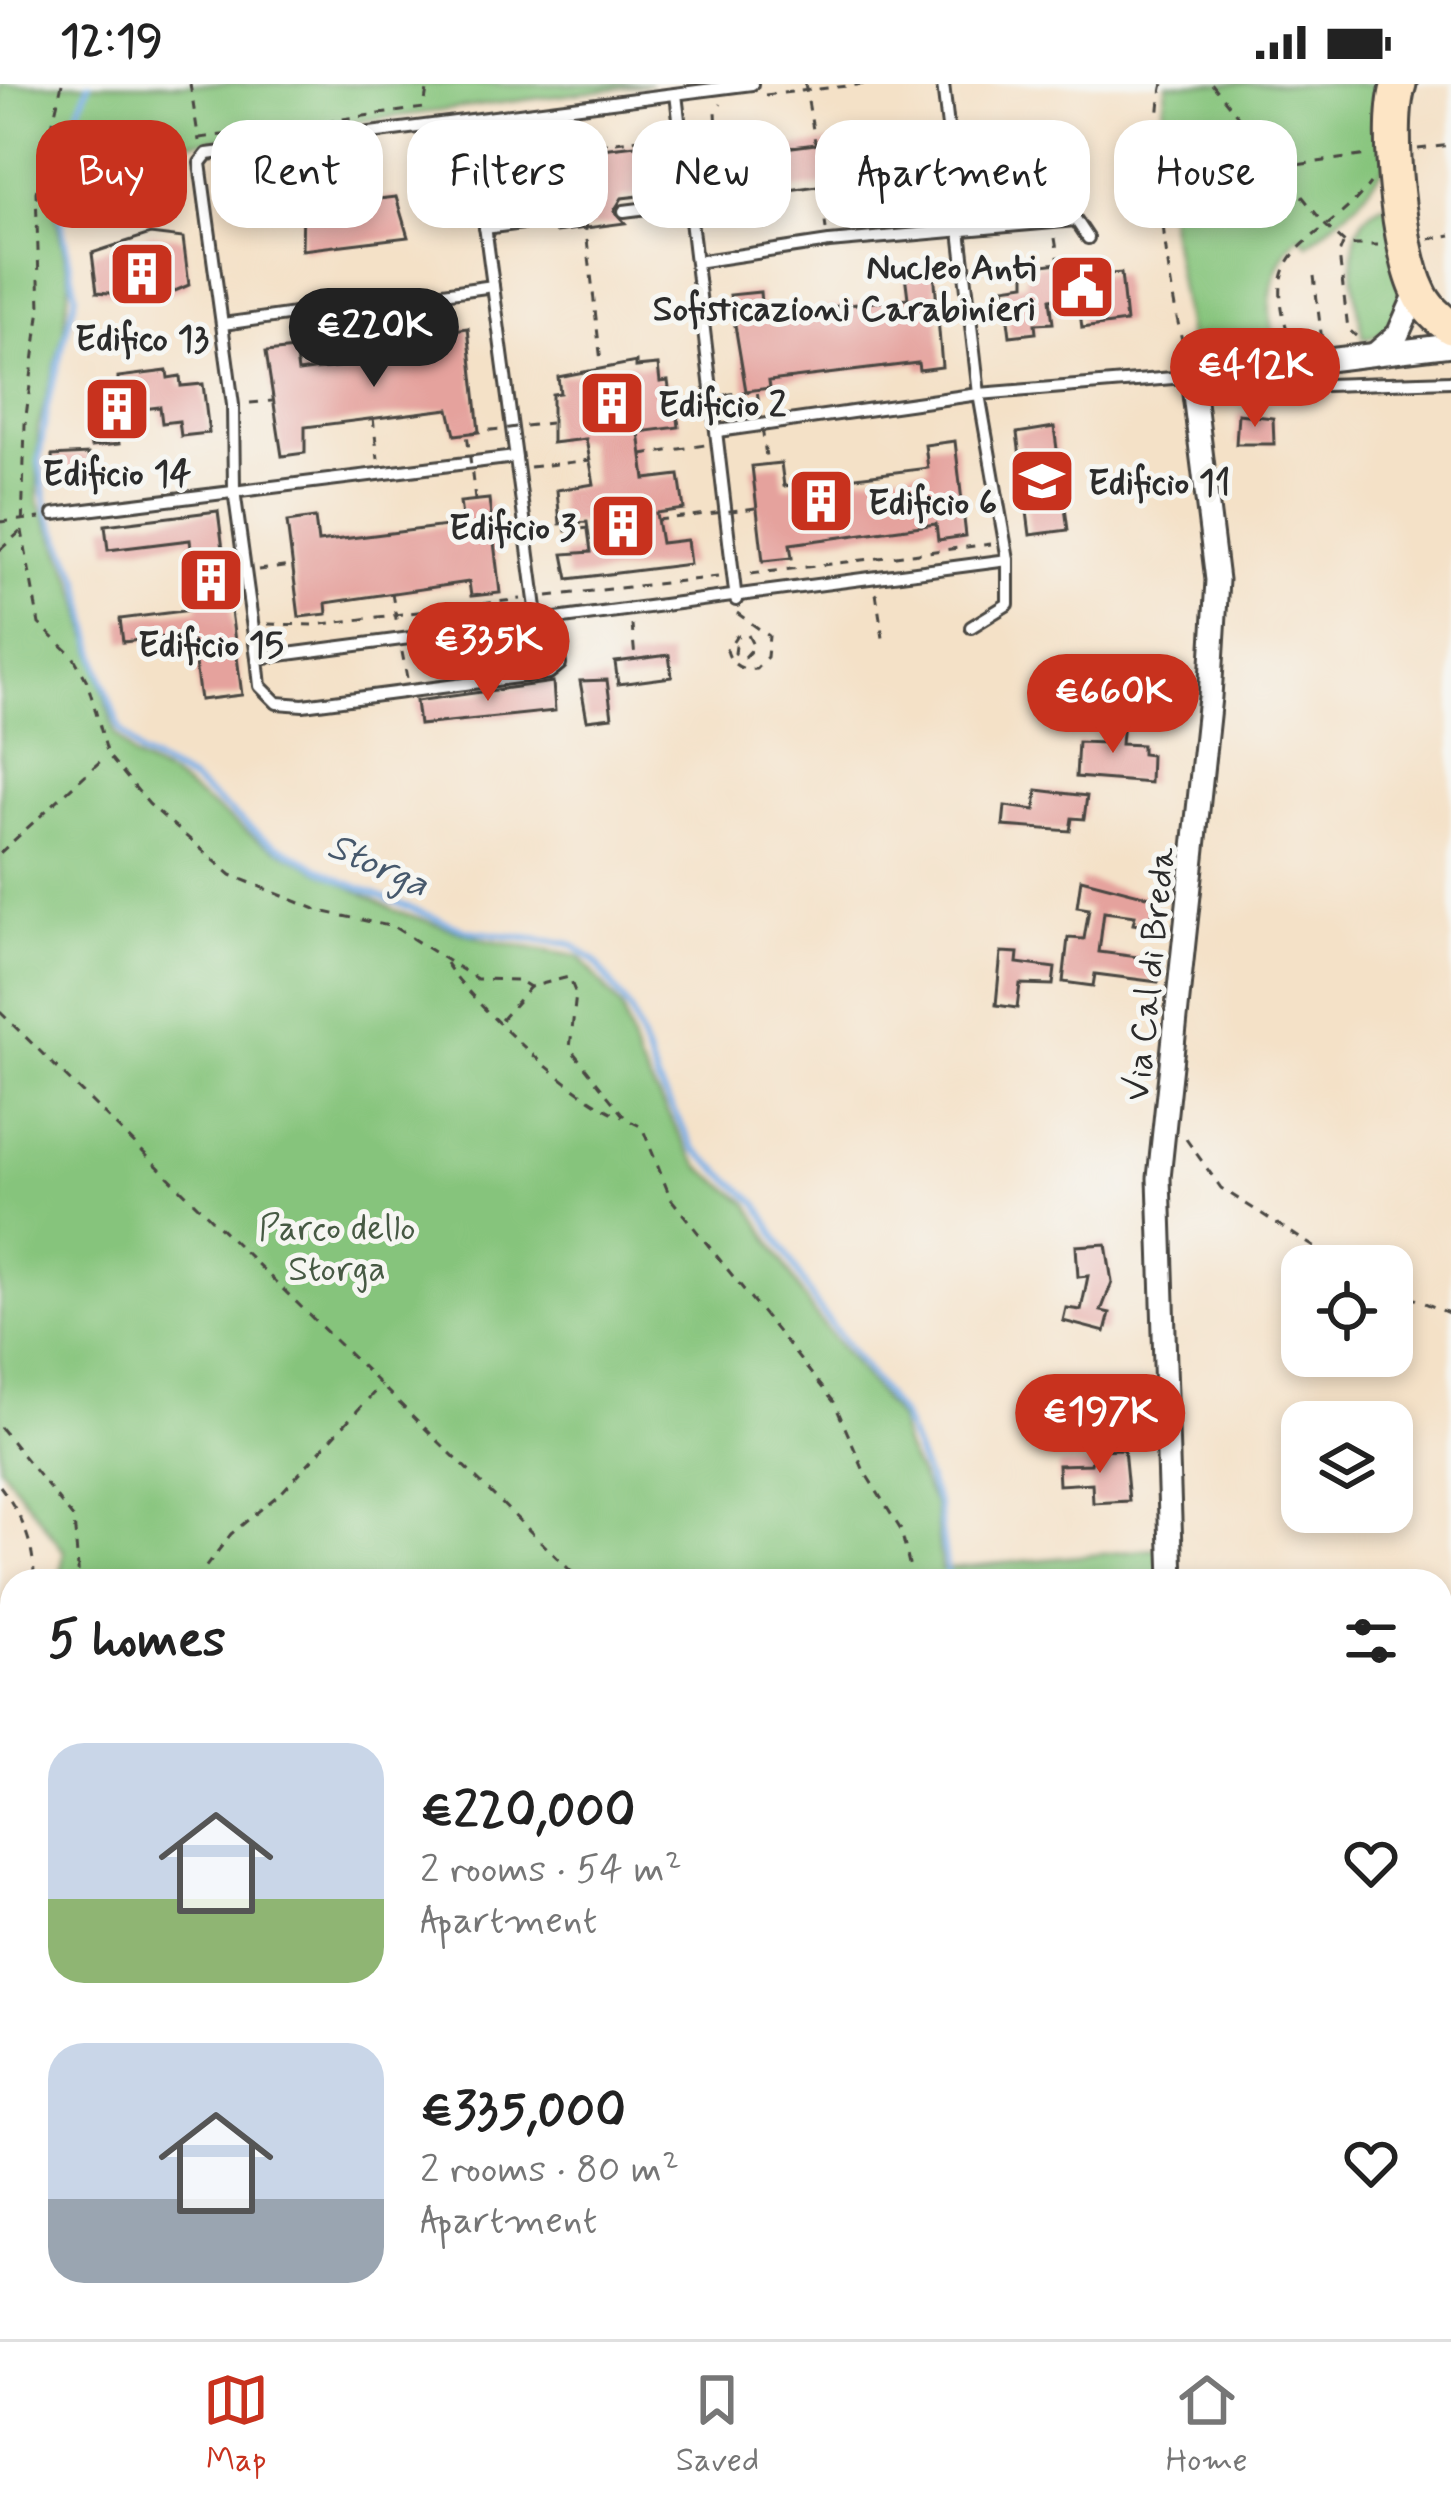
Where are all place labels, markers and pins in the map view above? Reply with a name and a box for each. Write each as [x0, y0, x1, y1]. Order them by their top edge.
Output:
building icon: Edifico 13 [107, 239, 177, 309]
place label: Nucleo Anti Sofisticazioni Carabinieri [653, 246, 1036, 334]
public building icon: Nucleo Anti Sofisticazioni Carabinieri [1047, 252, 1117, 322]
pin: €220K [290, 288, 458, 390]
place label: Edifico 13 [75, 317, 209, 364]
pin: €412K [1171, 328, 1339, 430]
building icon: Edificio 2 [577, 368, 647, 438]
building icon: Edificio 14 [82, 374, 152, 444]
place label: Edificio 2 [658, 383, 787, 430]
school or university icon: Edificio 11 [1007, 446, 1077, 516]
place label: Edificio 14 [43, 452, 192, 499]
place label: Edificio 11 [1088, 461, 1230, 508]
building icon: Edificio 6 [786, 466, 856, 536]
place label: Edificio 6 [868, 481, 997, 528]
building icon: Edificio 3 [588, 491, 658, 561]
place label: Edificio 3 [449, 506, 577, 553]
building icon: Edificio 15 [176, 545, 246, 615]
pin: €335K [404, 602, 572, 704]
place label: Edificio 15 [138, 623, 284, 670]
pin: €660K [1029, 654, 1197, 756]
pin: €197K [1016, 1374, 1184, 1476]

